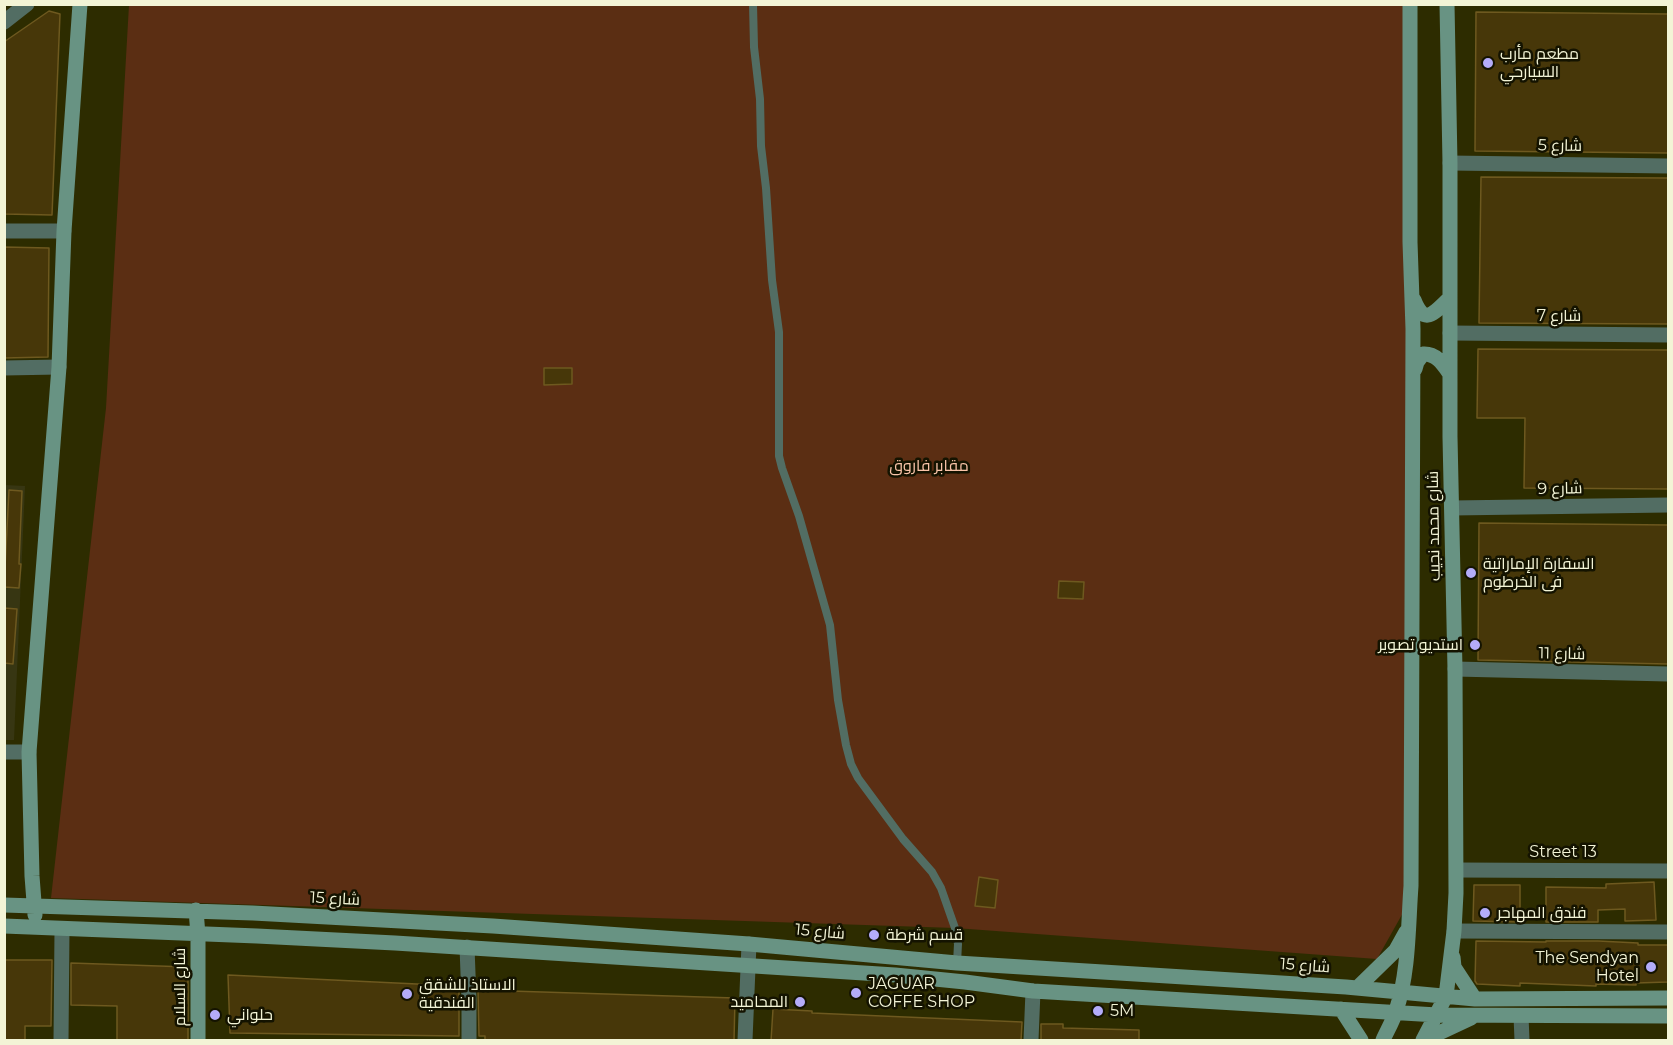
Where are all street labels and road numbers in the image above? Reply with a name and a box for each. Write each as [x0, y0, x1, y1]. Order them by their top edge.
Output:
street label: شارع 5 [1538, 136, 1582, 156]
street label: شارع 7 [1537, 306, 1581, 326]
street label: شارع محمد نجيب [1423, 471, 1445, 581]
street label: شارع 9 [1537, 479, 1583, 499]
street label: شارع 11 [1538, 644, 1586, 664]
street label: Street 13 [1529, 842, 1597, 862]
street label: شارع 15 [310, 888, 360, 910]
street label: شارع 15 [794, 920, 846, 944]
street label: شارع السلام [170, 948, 190, 1026]
street label: شارع 15 [1279, 955, 1331, 977]

